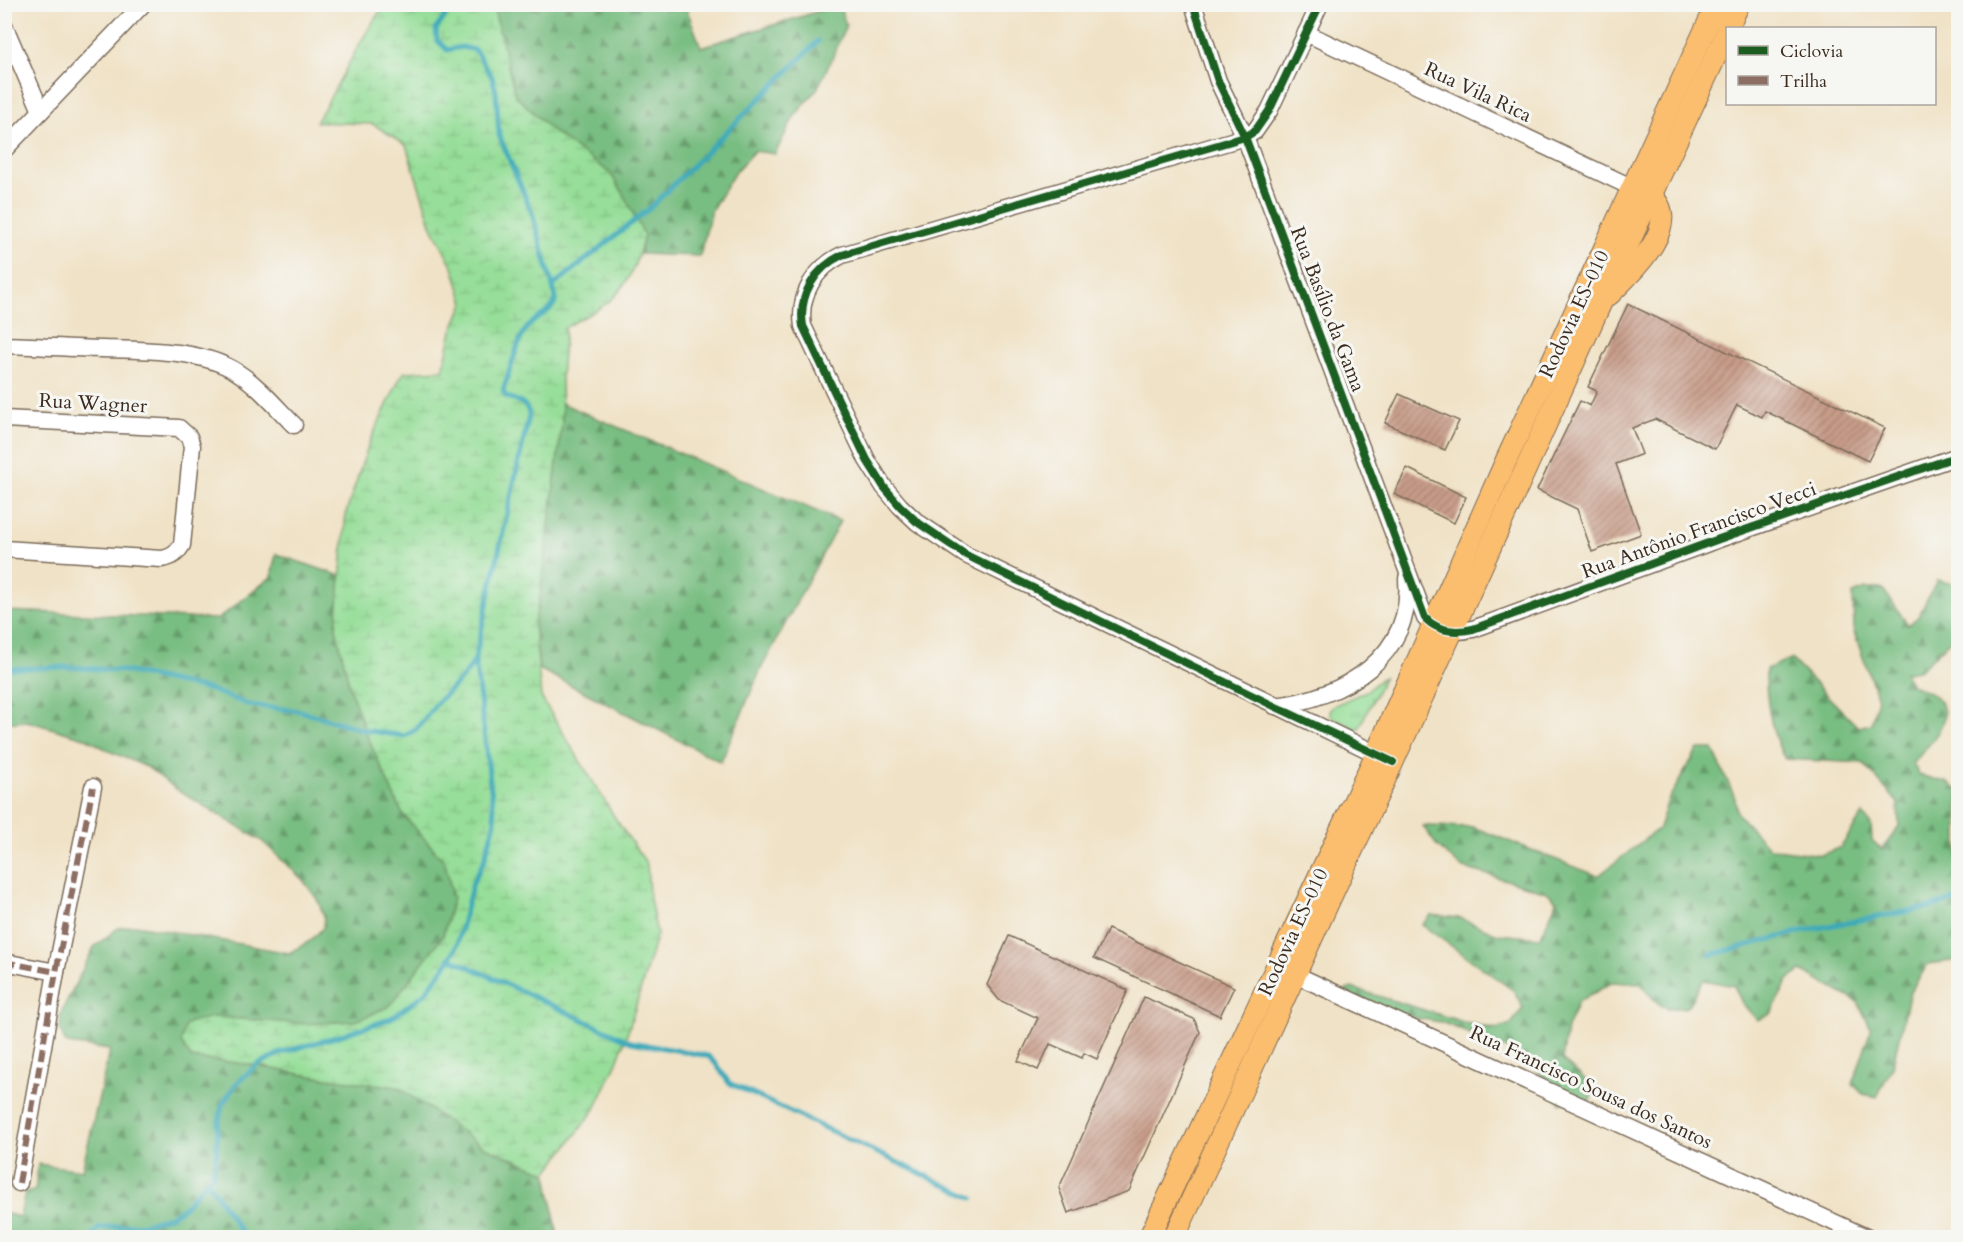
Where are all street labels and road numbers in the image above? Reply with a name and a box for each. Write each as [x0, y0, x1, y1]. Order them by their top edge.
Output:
street label: Rua Vila Rica [1420, 55, 1536, 129]
street label: Rua Basílio da Gama [1284, 222, 1372, 396]
street label: Rodovia ES-010 [1533, 246, 1615, 382]
street label: Rua Wagner [38, 387, 149, 419]
street label: Rua Antônio Francisco Vecci [1578, 475, 1820, 585]
street label: Rodovia ES-010 [1252, 864, 1334, 1000]
street label: Rua Francisco Sousa dos Santos [1466, 1019, 1716, 1155]

